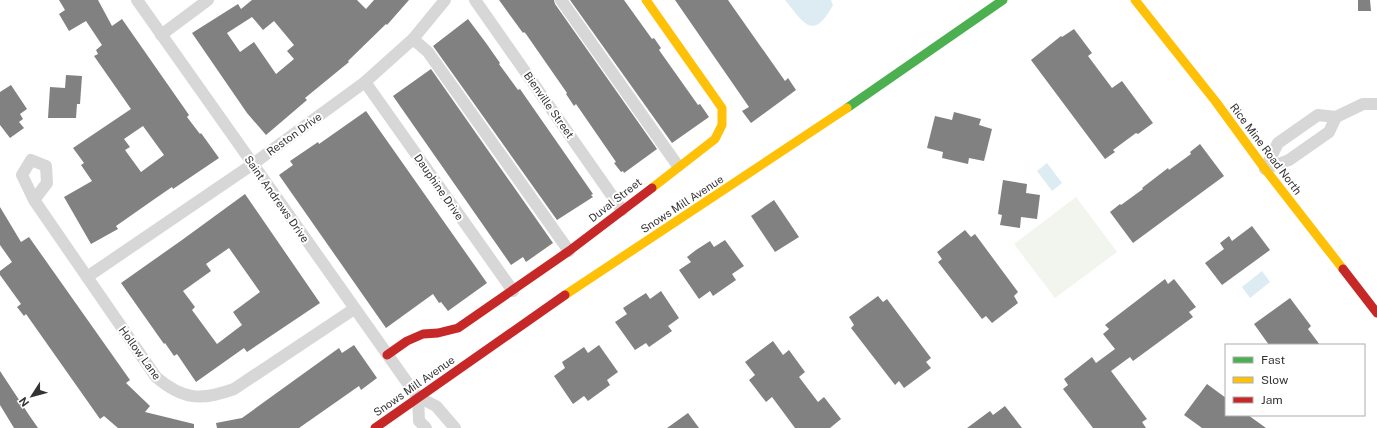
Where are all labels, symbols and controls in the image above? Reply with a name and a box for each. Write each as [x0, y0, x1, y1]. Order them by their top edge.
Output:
street label: Bienville Street [522, 70, 576, 140]
street label: Rice Mine Road North [1228, 101, 1304, 197]
street label: Reston Drive [264, 110, 324, 158]
street label: Dauphine Drive [412, 152, 466, 222]
street label: Saint Andrews Drive [242, 153, 312, 245]
street label: Snows Mill Avenue [638, 173, 726, 235]
street label: Duval Street [586, 176, 644, 224]
street label: Hollow Lane [117, 324, 163, 382]
legend [1225, 344, 1365, 416]
text: Fast [1261, 353, 1286, 367]
street label: Snows Mill Avenue [371, 354, 457, 418]
text: Slow [1261, 373, 1289, 387]
north arrow [12, 376, 52, 416]
text: Jam [1261, 393, 1283, 407]
text: N [17, 395, 31, 409]

